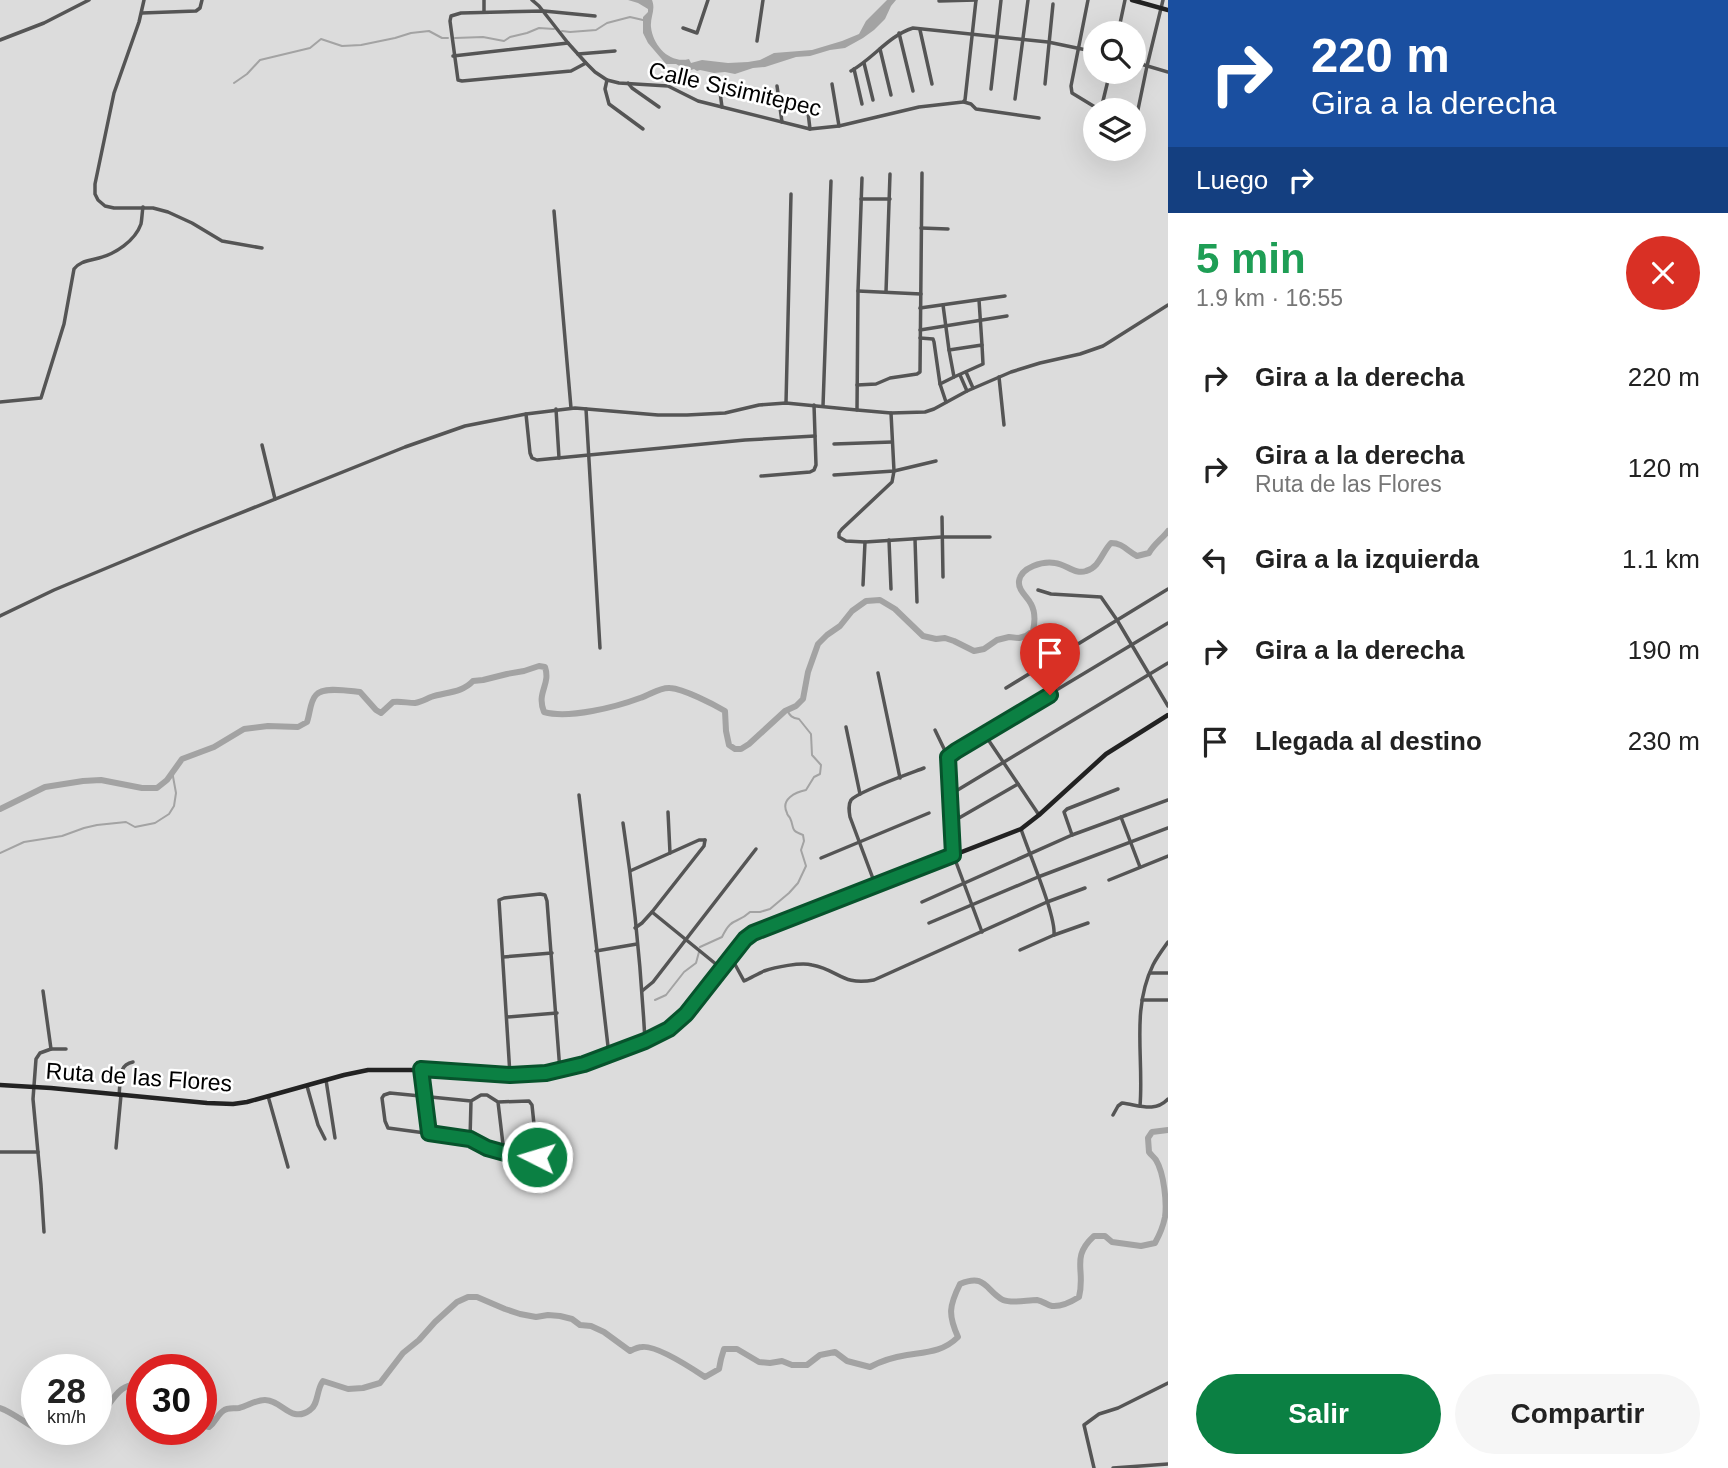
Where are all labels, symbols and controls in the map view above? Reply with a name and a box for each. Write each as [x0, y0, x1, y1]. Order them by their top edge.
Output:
map controls [1083, 21, 1146, 161]
button: search [1083, 21, 1146, 84]
icon: right [1196, 28, 1287, 119]
text: 220 m [1311, 28, 1450, 82]
street label: Calle Sisimitepec [646, 56, 824, 122]
text: Gira a la derecha [1311, 85, 1556, 121]
button: layers [1083, 98, 1146, 161]
icon: right [1282, 161, 1320, 199]
text: Luego [1196, 165, 1268, 195]
text: 5 min [1196, 235, 1306, 282]
button: close [1626, 236, 1700, 310]
text: 1.9 km · 16:55 [1196, 285, 1343, 311]
icon: right [1196, 359, 1234, 397]
text: Gira a la derecha [1255, 362, 1465, 392]
text: 220 m [1628, 362, 1700, 392]
text: Gira a la derecha [1255, 440, 1465, 470]
icon: right [1196, 450, 1234, 488]
text: 120 m [1628, 453, 1700, 483]
text: Ruta de las Flores [1255, 471, 1442, 497]
icon: left [1196, 541, 1234, 579]
text: Gira a la izquierda [1255, 544, 1479, 574]
text: 1.1 km [1622, 544, 1700, 574]
pin [1020, 623, 1080, 695]
icon: right [1196, 632, 1234, 670]
icon: arrive [1031, 634, 1069, 672]
text: Gira a la derecha [1255, 635, 1465, 665]
text: 190 m [1628, 635, 1700, 665]
icon: arrive [1196, 723, 1234, 761]
text: Llegada al destino [1255, 726, 1482, 756]
text: 230 m [1628, 726, 1700, 756]
street label: Ruta de las Flores [45, 1058, 233, 1096]
position arrow [500, 1120, 574, 1194]
speed limit sign: 30 [126, 1354, 217, 1445]
text: 28 [47, 1371, 86, 1410]
button: Salir [1196, 1374, 1441, 1454]
button: Compartir [1455, 1374, 1700, 1454]
text: km/h [47, 1407, 86, 1427]

